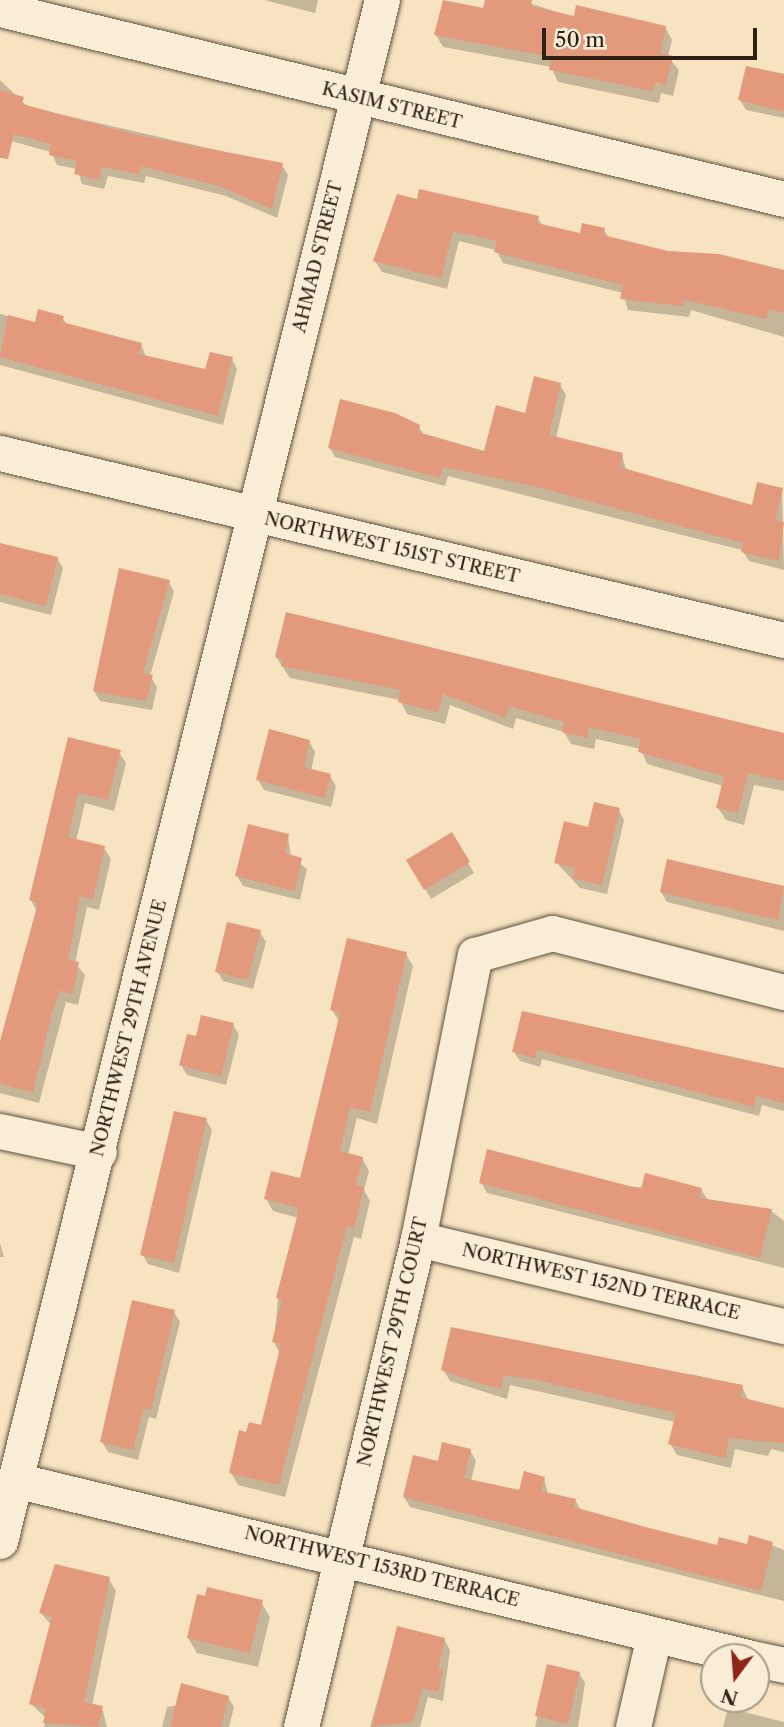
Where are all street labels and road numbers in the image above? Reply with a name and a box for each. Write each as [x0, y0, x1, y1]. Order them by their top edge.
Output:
street label: KASIM STREET [320, 78, 464, 134]
street label: AHMAD STREET [289, 179, 347, 335]
street label: NORTHWEST 151ST STREET [262, 508, 522, 588]
street label: NORTHWEST 29TH AVENUE [86, 897, 172, 1159]
street label: NORTHWEST 29TH COURT [354, 1215, 432, 1469]
street label: NORTHWEST 152ND TERRACE [459, 1239, 743, 1325]
street label: NORTHWEST 153RD TERRACE [242, 1522, 522, 1612]

